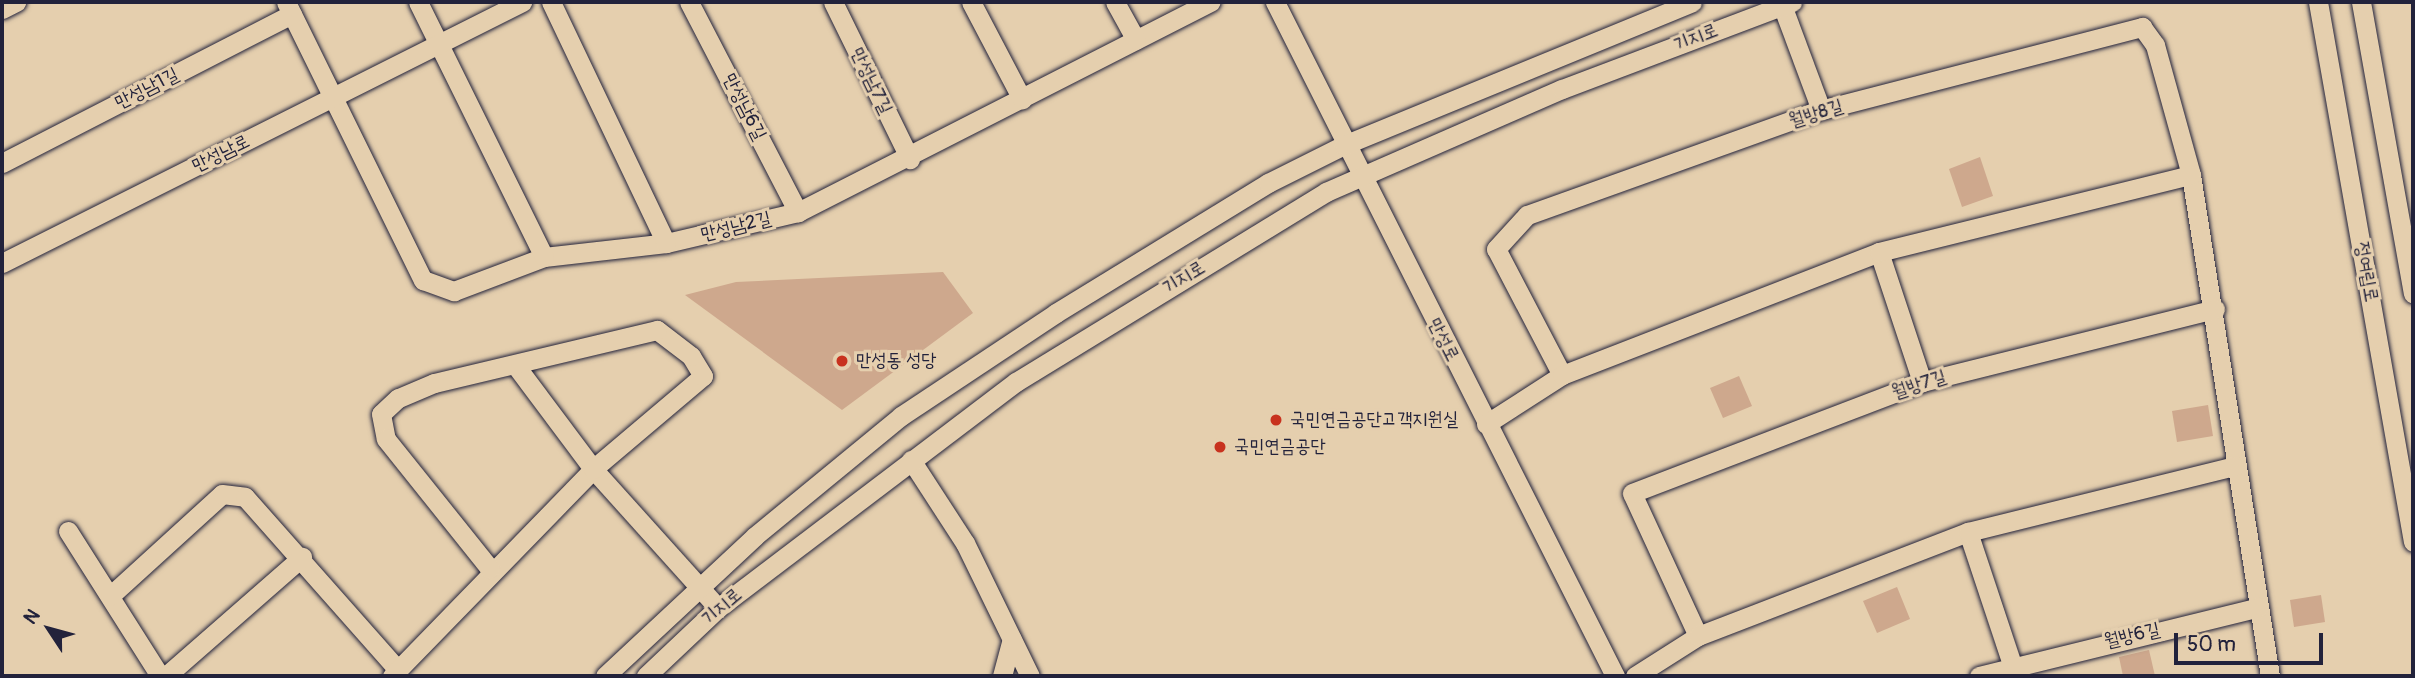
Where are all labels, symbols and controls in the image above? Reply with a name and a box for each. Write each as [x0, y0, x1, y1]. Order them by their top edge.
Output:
street label: 기지로 [1671, 19, 1721, 57]
street label: 만성남7길 [845, 44, 897, 118]
street label: 만성남1길 [111, 63, 183, 115]
street label: 만성남6길 [717, 70, 771, 144]
street label: 월방8길 [1786, 95, 1846, 133]
street label: 만성남로 [189, 130, 253, 178]
street label: 만성남2길 [698, 207, 774, 247]
street label: 정여립로 [2349, 240, 2383, 304]
street label: 기지로 [1158, 256, 1210, 300]
street label: 만성로 [1422, 314, 1464, 366]
place label: 만성동 성당 [856, 350, 937, 372]
marker: 만성동 성당 [834, 353, 850, 369]
street label: 월방7길 [1889, 366, 1949, 404]
place label: 국민연금공단고객지원실 [1290, 409, 1458, 431]
marker: 국민연금공단고객지원실 [1268, 412, 1284, 428]
place label: 국민연금공단 [1234, 436, 1326, 458]
marker: 국민연금공단 [1212, 439, 1228, 455]
street label: 기지로 [697, 584, 747, 630]
north arrow [14, 594, 84, 664]
text: N [19, 604, 45, 629]
street label: 월방6길 [2102, 618, 2162, 654]
scale bar [2177, 618, 2326, 662]
text: 50 m [2187, 631, 2236, 658]

